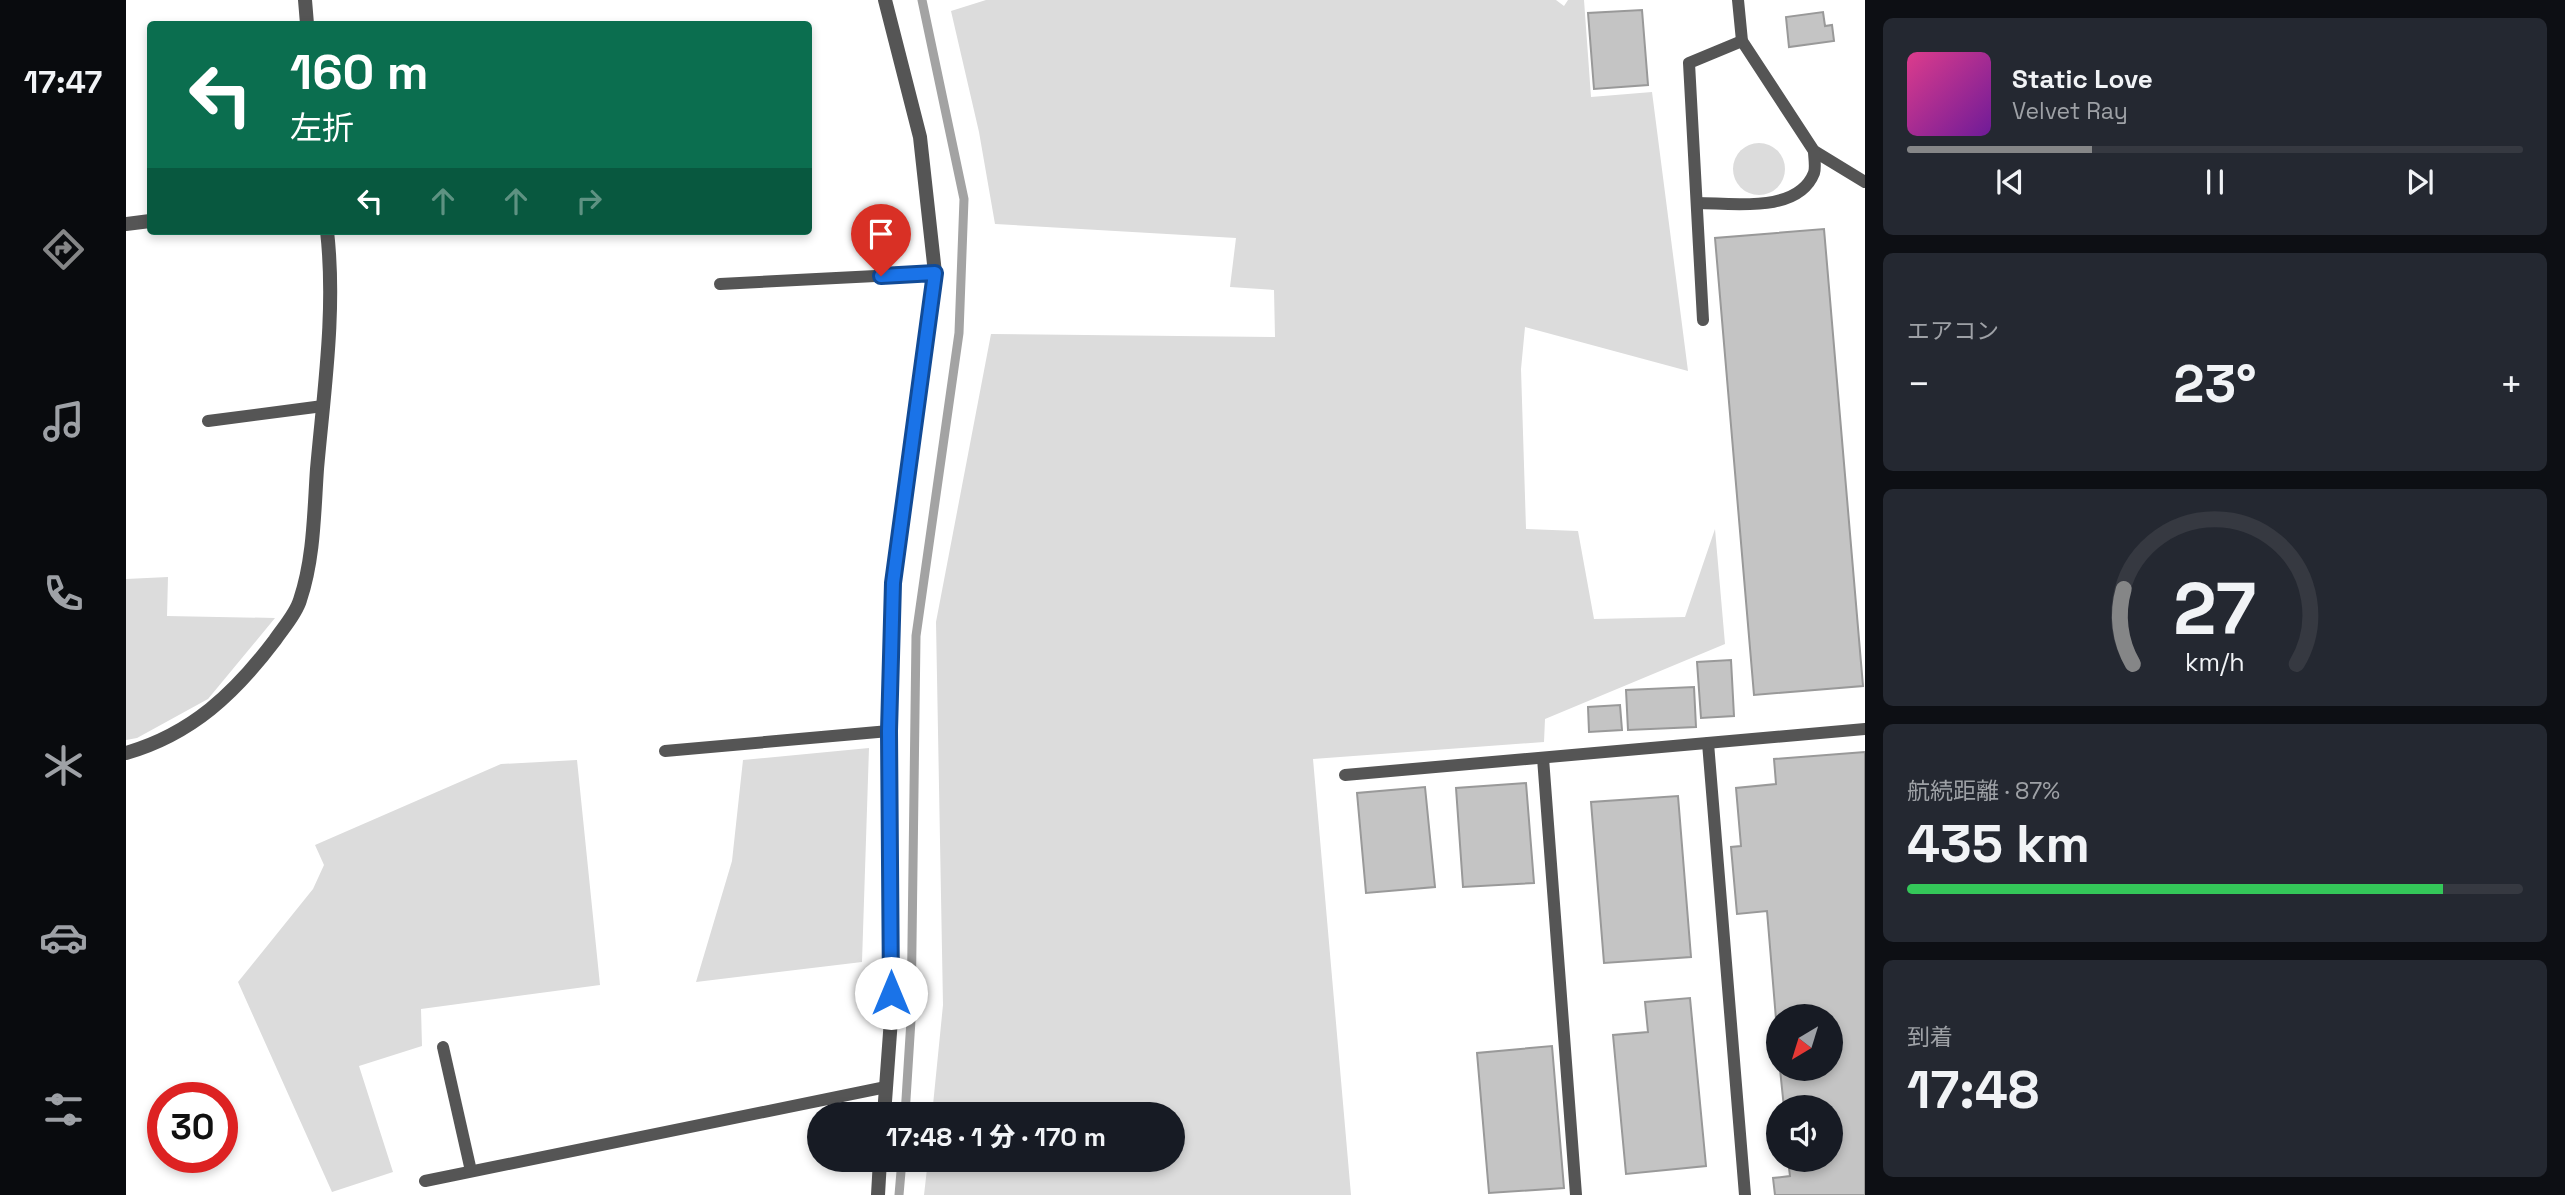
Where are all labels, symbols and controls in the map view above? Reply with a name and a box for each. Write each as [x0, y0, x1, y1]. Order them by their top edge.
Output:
text: 160 m [290, 41, 428, 103]
icon: left [175, 49, 266, 140]
text: 17:47 [24, 62, 102, 102]
text: Static Love [2012, 62, 2153, 96]
text: Velvet Ray [2012, 96, 2128, 126]
text: 左折 [290, 108, 354, 148]
icon: previous [1991, 163, 2029, 201]
icon: pause [2196, 163, 2234, 201]
icon: next [2401, 163, 2439, 201]
icon: left [351, 182, 389, 220]
icon: ahead [424, 182, 462, 220]
icon: ahead [497, 182, 535, 220]
icon: right [570, 182, 608, 220]
pin [851, 204, 911, 276]
icon: arrive [862, 215, 900, 253]
icon: directions [39, 225, 88, 274]
text: エアコン [1907, 316, 1999, 346]
text: 23° [2174, 351, 2257, 417]
text: − [1907, 360, 1931, 408]
text: + [2499, 360, 2523, 408]
icon: music [39, 397, 88, 446]
text: 27 [2174, 562, 2256, 655]
icon: phone [39, 569, 88, 618]
text: km/h [2185, 645, 2245, 677]
icon: climate [39, 741, 88, 790]
text: 航続距離 · 87% [1907, 776, 2060, 806]
text: 435 km [1907, 811, 2090, 877]
icon: car [39, 913, 88, 962]
position arrow [854, 956, 928, 1030]
north arrow [1766, 1004, 1843, 1082]
map controls [1766, 1004, 1843, 1172]
text: 到着 [1907, 1022, 1953, 1052]
text: 17:48 [1907, 1057, 2039, 1123]
speed limit sign: 30 [147, 1082, 238, 1173]
icon: filters [39, 1085, 88, 1134]
button: sound [1766, 1095, 1843, 1172]
text: 17:48 · 1 分 · 170 m [886, 1120, 1106, 1154]

